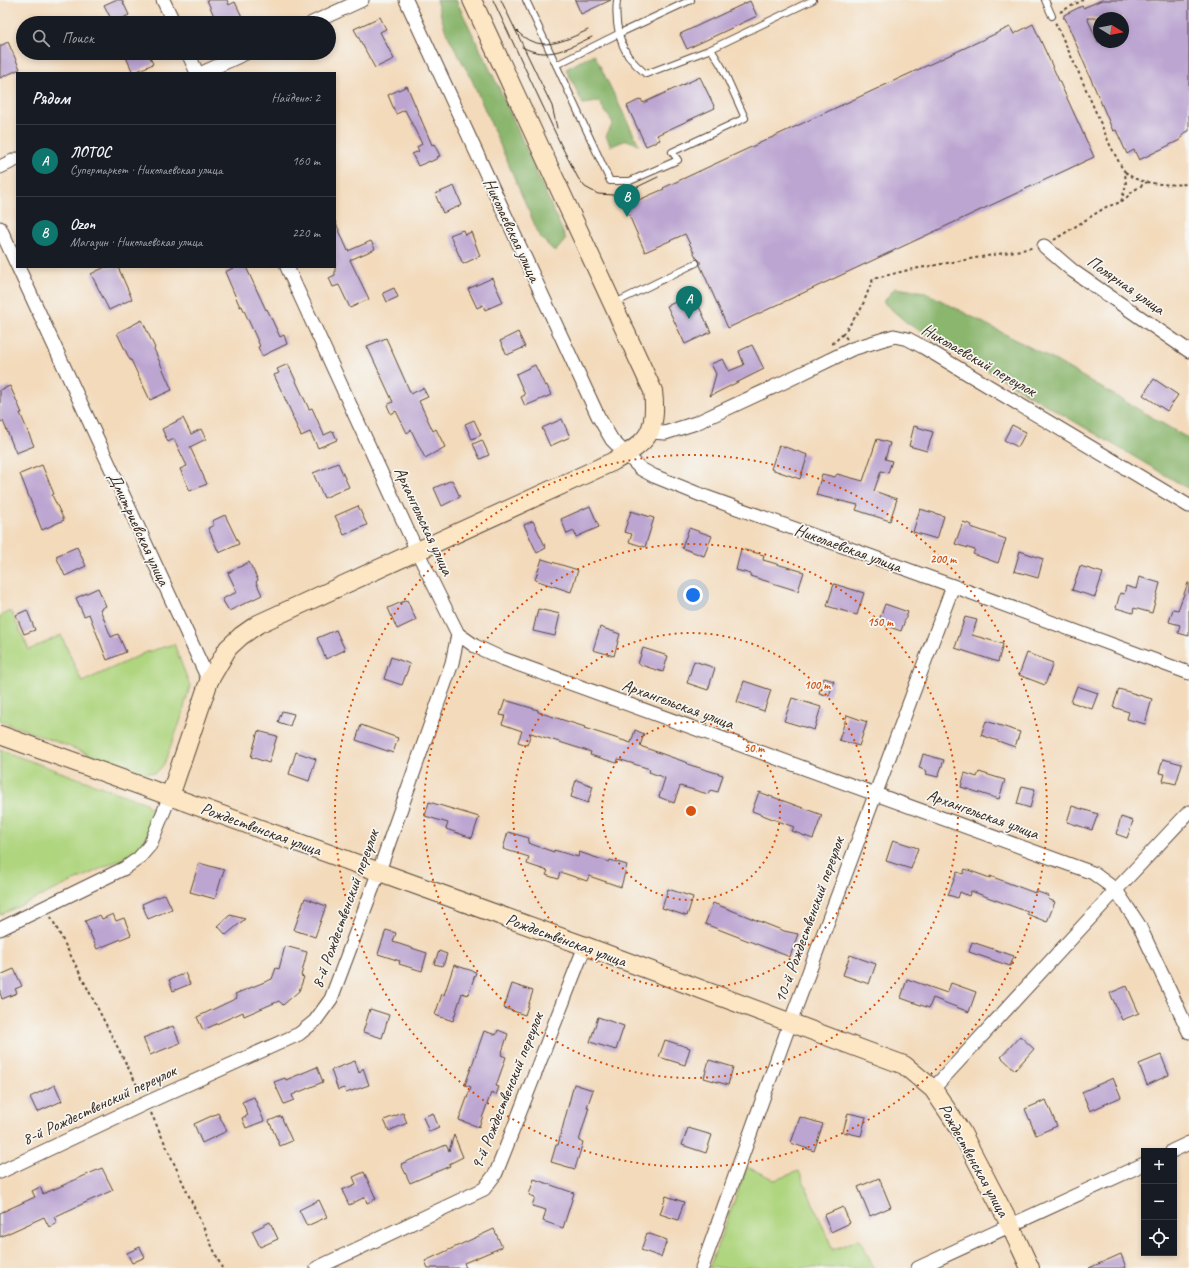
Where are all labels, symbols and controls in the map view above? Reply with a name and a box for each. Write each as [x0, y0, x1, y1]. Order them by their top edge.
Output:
north arrow [1093, 12, 1129, 48]
search box [16, 16, 336, 60]
icon: search [30, 27, 52, 49]
text: Поиск [62, 29, 94, 48]
text: Рядом [32, 88, 70, 109]
text: Найдено: 2 [272, 90, 320, 106]
text: ЛОТОС [70, 143, 111, 162]
text: A [42, 153, 48, 169]
text: 160 m [292, 153, 320, 169]
text: Супермаркет · Николаевская улица [70, 162, 223, 178]
street label: Николаевская улица [479, 175, 546, 287]
pin: B [614, 184, 640, 217]
text: Ozon [70, 215, 95, 234]
text: B [42, 225, 48, 241]
text: 220 m [292, 225, 320, 241]
text: Магазин · Николаевская улица [70, 234, 202, 250]
street label: Полярная улица [1083, 251, 1170, 320]
pin: A [676, 286, 702, 319]
street label: Николаевский переулок [918, 319, 1041, 402]
street label: Архангельская улица [390, 463, 459, 580]
street label: Дмитриевская улица [104, 469, 175, 590]
street label: Николаевская улица [792, 519, 906, 578]
text: 200 m [930, 551, 957, 567]
your location [683, 585, 703, 605]
text: 150 m [867, 614, 894, 630]
street label: Архангельская улица [619, 674, 738, 734]
text: 100 m [804, 677, 831, 693]
text: 50 m [744, 740, 765, 756]
street label: Архангельская улица [924, 784, 1043, 844]
street label: Рождественская улица [198, 797, 325, 861]
centre of rings [684, 804, 698, 818]
street label: 8-й Рождественский переулок [307, 825, 384, 991]
street label: 10-й Рождественский переулок [769, 833, 849, 1006]
street label: Рождественская улица [503, 908, 630, 972]
street label: 9-й Рождественский переулок [466, 1008, 549, 1172]
street label: 8-й Рождественский переулок [19, 1059, 181, 1150]
street label: Рождественская улица [934, 1100, 1014, 1221]
map controls [1141, 1148, 1177, 1256]
button: + [1141, 1148, 1177, 1184]
button: − [1141, 1184, 1177, 1220]
button: locate [1141, 1220, 1177, 1256]

